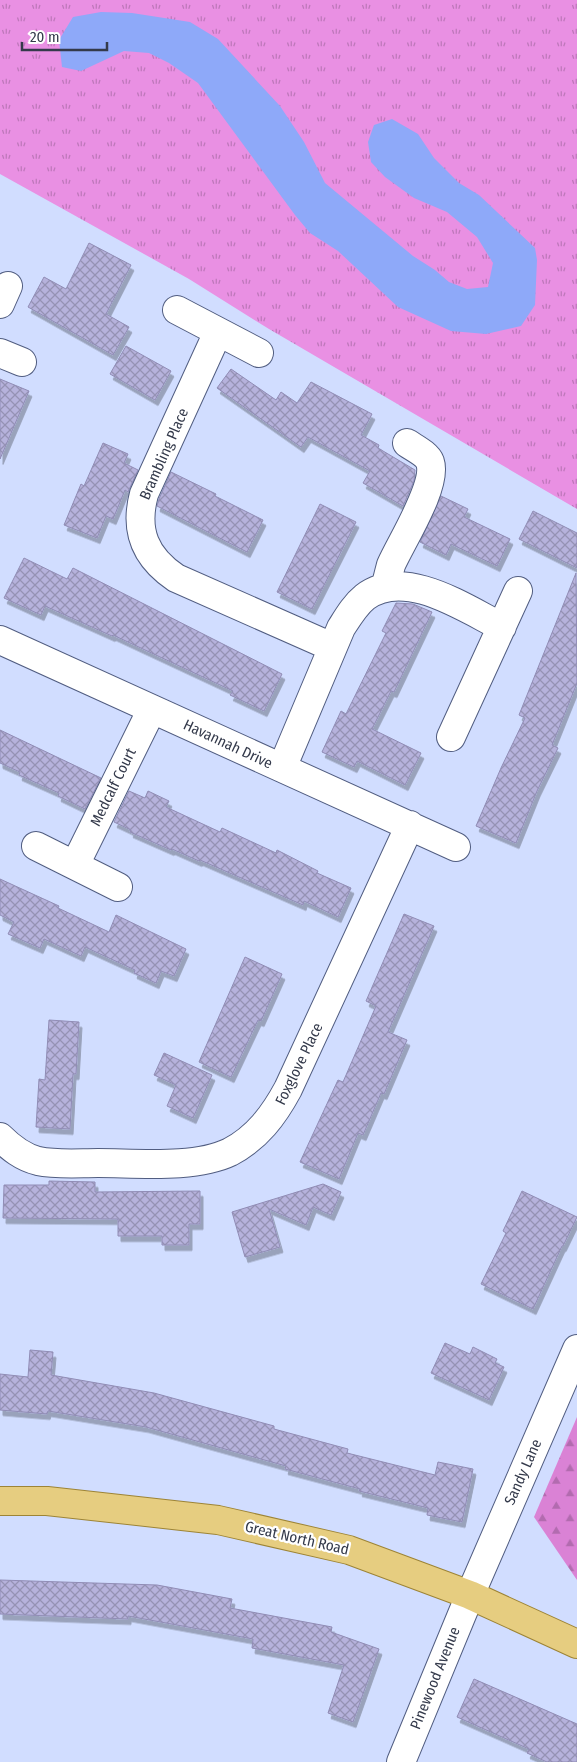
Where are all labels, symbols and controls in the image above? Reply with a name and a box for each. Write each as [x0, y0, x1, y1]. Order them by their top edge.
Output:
scale bar [22, 20, 108, 52]
text: 20 m [30, 28, 60, 46]
street label: Brambling Place [136, 405, 192, 503]
street label: Havannah Drive [181, 715, 275, 773]
street label: Medcalf Court [86, 745, 140, 829]
street label: Foxglove Place [271, 1020, 327, 1108]
street label: Sandy Lane [501, 1436, 545, 1508]
street label: Great North Road [243, 1517, 351, 1559]
street label: Pinewood Avenue [406, 1624, 464, 1732]

